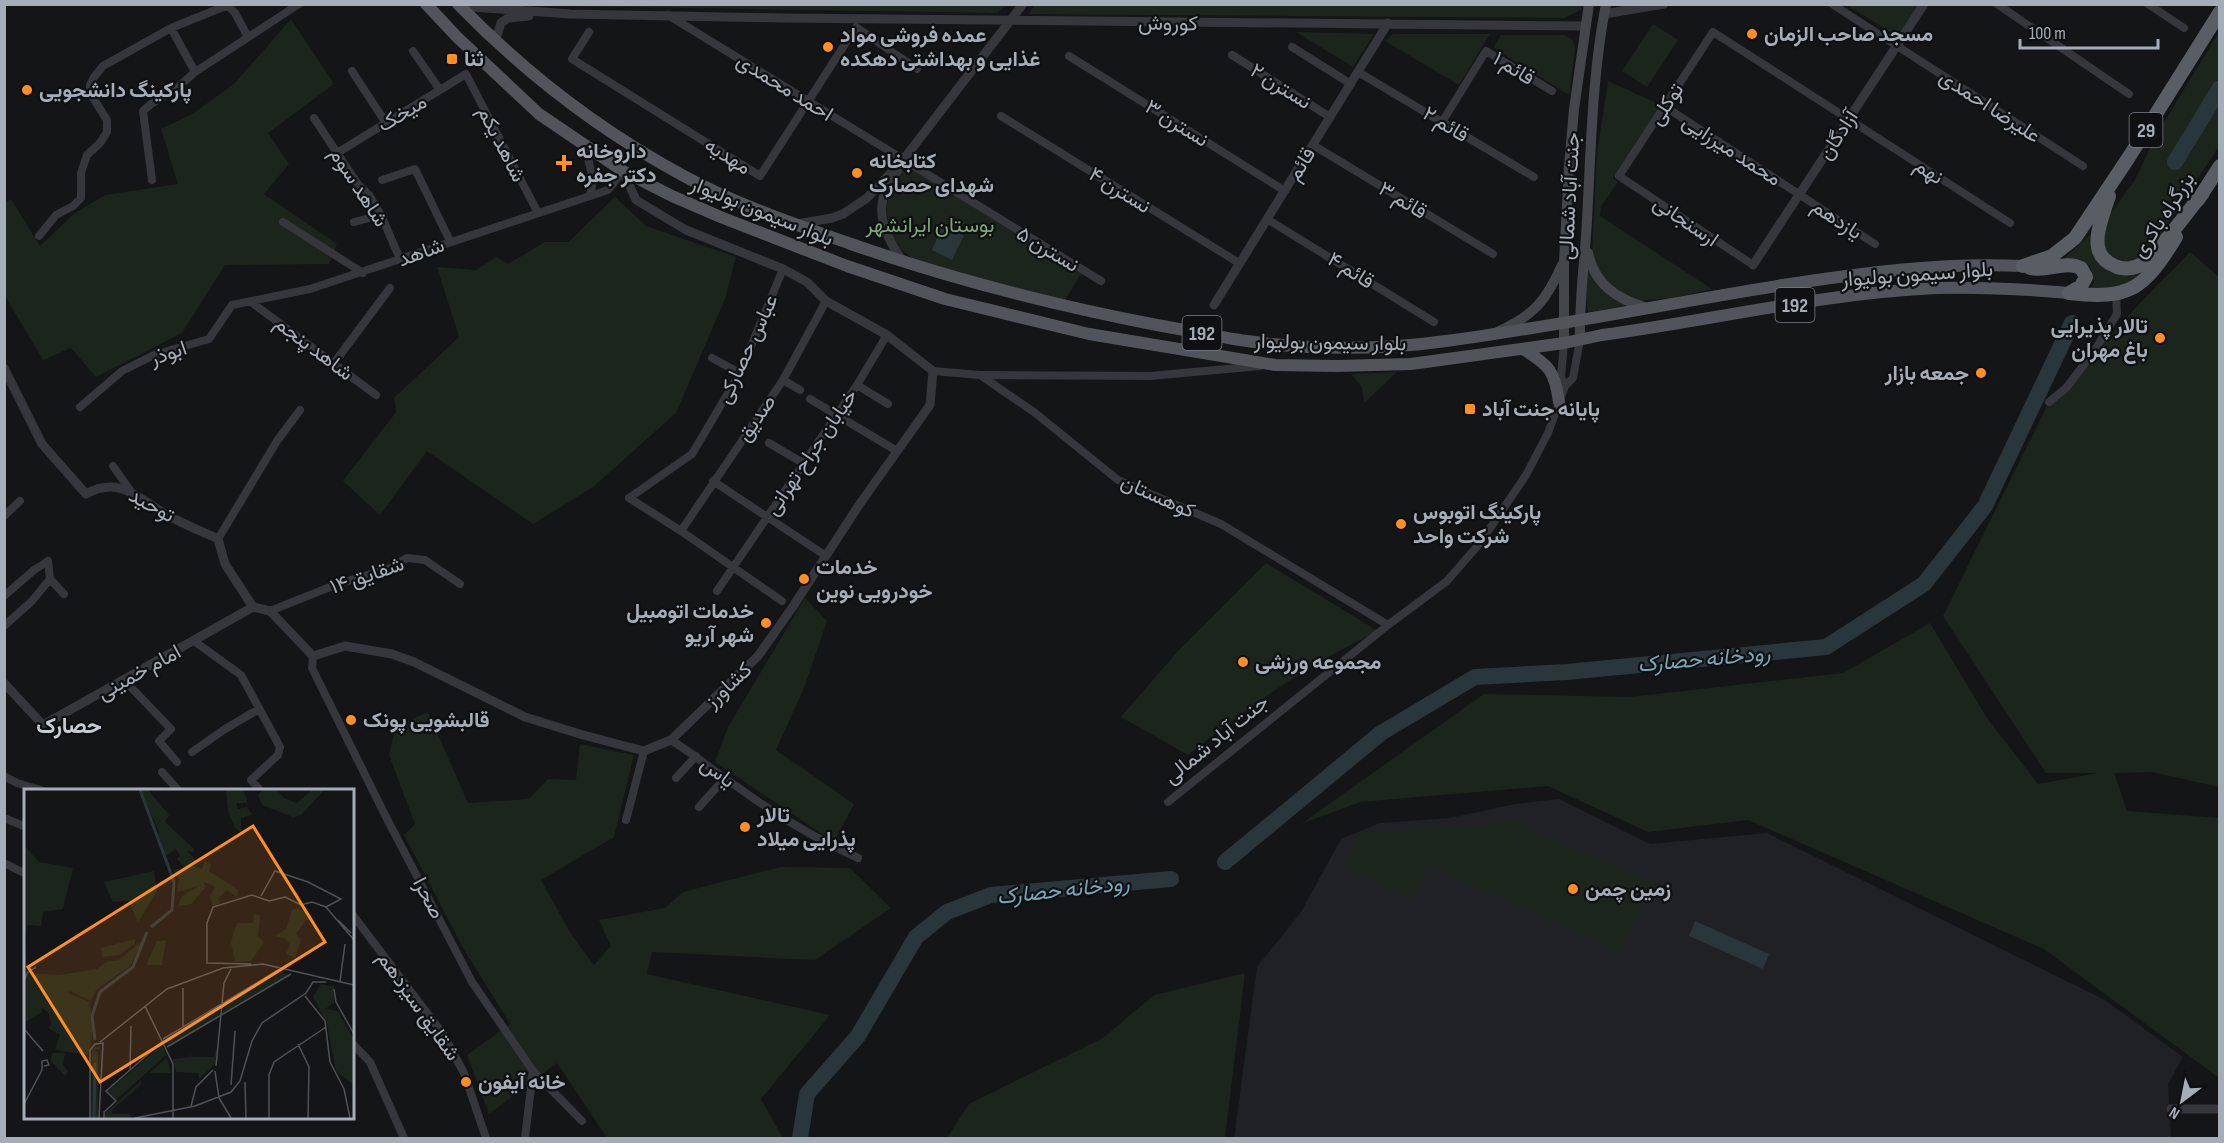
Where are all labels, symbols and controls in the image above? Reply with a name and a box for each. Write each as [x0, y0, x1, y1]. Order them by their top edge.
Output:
street label: کوروش [1138, 10, 1198, 37]
scale bar [2020, 12, 2158, 50]
place label: مسجد صاحب الزمان [1764, 22, 1933, 47]
place label: عمده فروشی مواد غذایی و بهداشتی دهکده [840, 23, 1040, 72]
text: 100 m [2029, 23, 2066, 44]
marker: مسجد صاحب الزمان [1745, 27, 1759, 41]
marker: عمده فروشی مواد غذایی و بهداشتی دهکده [821, 40, 835, 54]
street label: قائم ۱ [1488, 46, 1539, 92]
place label: ثنا [464, 47, 484, 72]
street label: احمد محمدی [732, 48, 838, 127]
marker: ثنا [445, 52, 459, 66]
street label: نسترن ۲ [1246, 58, 1316, 115]
street label: علیرضا احمدی [1934, 64, 2045, 148]
place label: پارکینگ دانشجویی [39, 78, 192, 104]
street label: توکلی [1644, 78, 1689, 130]
marker: پارکینگ دانشجویی [20, 83, 34, 97]
street label: میخک [373, 89, 431, 138]
street label: نسترن ۳ [1140, 94, 1213, 153]
street label: قائم ۲ [1418, 101, 1473, 149]
street label: شاهد یکم [471, 102, 531, 187]
street label: آزادگان [1813, 104, 1865, 165]
street label: محمد میرزایی [1678, 109, 1786, 192]
road number: 29 [2130, 113, 2162, 147]
street label: جنت آباد شمالی [1554, 132, 1585, 260]
street label: مهدیه [700, 133, 756, 180]
place label: داروخانه دکتر جفره [576, 139, 657, 188]
street label: شاهد سوم [323, 143, 393, 232]
street label: قائم [1282, 143, 1322, 186]
place label: کتابخانه شهدای حصارک [869, 149, 994, 198]
street label: نهم [1909, 153, 1948, 191]
marker: داروخانه دکتر جفره [557, 156, 571, 170]
street label: نسترن ۴ [1084, 162, 1155, 219]
marker: کتابخانه شهدای حصارک [850, 166, 864, 180]
street label: بزرگراه باکری [2126, 168, 2200, 263]
street label: بلوار سیمون بولیوار [686, 171, 837, 252]
street label: قائم ۳ [1373, 176, 1431, 225]
street label: ارسنجانی [1648, 191, 1723, 252]
street label: یازدهم [1806, 194, 1867, 246]
park label: بوستان ایرانشهر [864, 213, 995, 238]
street label: نسترن ۵ [1012, 221, 1084, 278]
street label: شاهد [394, 233, 448, 272]
street label: قائم ۴ [1322, 247, 1379, 295]
street label: بلوار سیمون بولیوار [1839, 257, 1994, 292]
road number: 192 [1776, 288, 1814, 322]
street label: عباس حصارکی [711, 291, 784, 408]
street label: شاهد پنجم [269, 311, 358, 387]
place label: تالار پذیرایی باغ مهران [2050, 314, 2148, 364]
road number: 192 [1182, 316, 1222, 350]
street label: بلوار سیمون بولیوار [1253, 329, 1406, 356]
marker: تالار پذیرایی باغ مهران [2153, 331, 2167, 345]
street label: ابوذر [145, 336, 190, 372]
place label: جمعه بازار [1884, 361, 1969, 386]
marker: جمعه بازار [1974, 366, 1988, 380]
street label: خیابان جراح تهرانی [760, 384, 864, 521]
street label: صدیق [731, 390, 781, 447]
place label: پایانه جنت آباد [1482, 397, 1600, 423]
marker: پایانه جنت آباد [1463, 402, 1477, 416]
street label: کوهستان [1117, 469, 1199, 524]
street label: توحید [124, 483, 179, 528]
place label: پارکینگ اتوبوس شرکت واحد [1413, 500, 1541, 549]
marker: پارکینگ اتوبوس شرکت واحد [1394, 517, 1408, 531]
street label: شقایق ۱۴ [327, 551, 407, 600]
place label: خدمات خودرویی نوین [816, 555, 933, 604]
marker: خدمات خودرویی نوین [797, 572, 811, 586]
place label: خدمات اتومبیل شهر آریو [626, 599, 754, 648]
marker: خدمات اتومبیل شهر آریو [759, 616, 773, 630]
street label: امام خمینی [93, 639, 186, 707]
water label: رودخانه حصارک [1637, 640, 1772, 679]
place label: مجموعه ورزشی [1255, 650, 1381, 675]
marker: مجموعه ورزشی [1236, 655, 1250, 669]
street label: کشاورز [699, 657, 757, 714]
street label: جنت آباد شمالی [1159, 689, 1274, 789]
place label: قالبشویی پونک [363, 708, 490, 734]
district label: حصارک [36, 713, 102, 740]
marker: قالبشویی پونک [344, 713, 358, 727]
street label: یاس [695, 751, 740, 793]
inset map [24, 789, 354, 1119]
place label: تالار پذرایی میلاد [756, 803, 856, 853]
marker: تالار پذرایی میلاد [738, 820, 752, 834]
water label: رودخانه حصارک [995, 870, 1131, 911]
street label: صحرا [407, 873, 450, 923]
place label: زمین چمن [1585, 877, 1671, 903]
marker: زمین چمن [1566, 882, 1580, 896]
street label: شقایق سیزدهم [371, 947, 466, 1066]
place label: خانه آیفون [478, 1070, 565, 1095]
north arrow [2152, 1071, 2212, 1131]
marker: خانه آیفون [459, 1075, 473, 1089]
text: N [2166, 1102, 2184, 1123]

